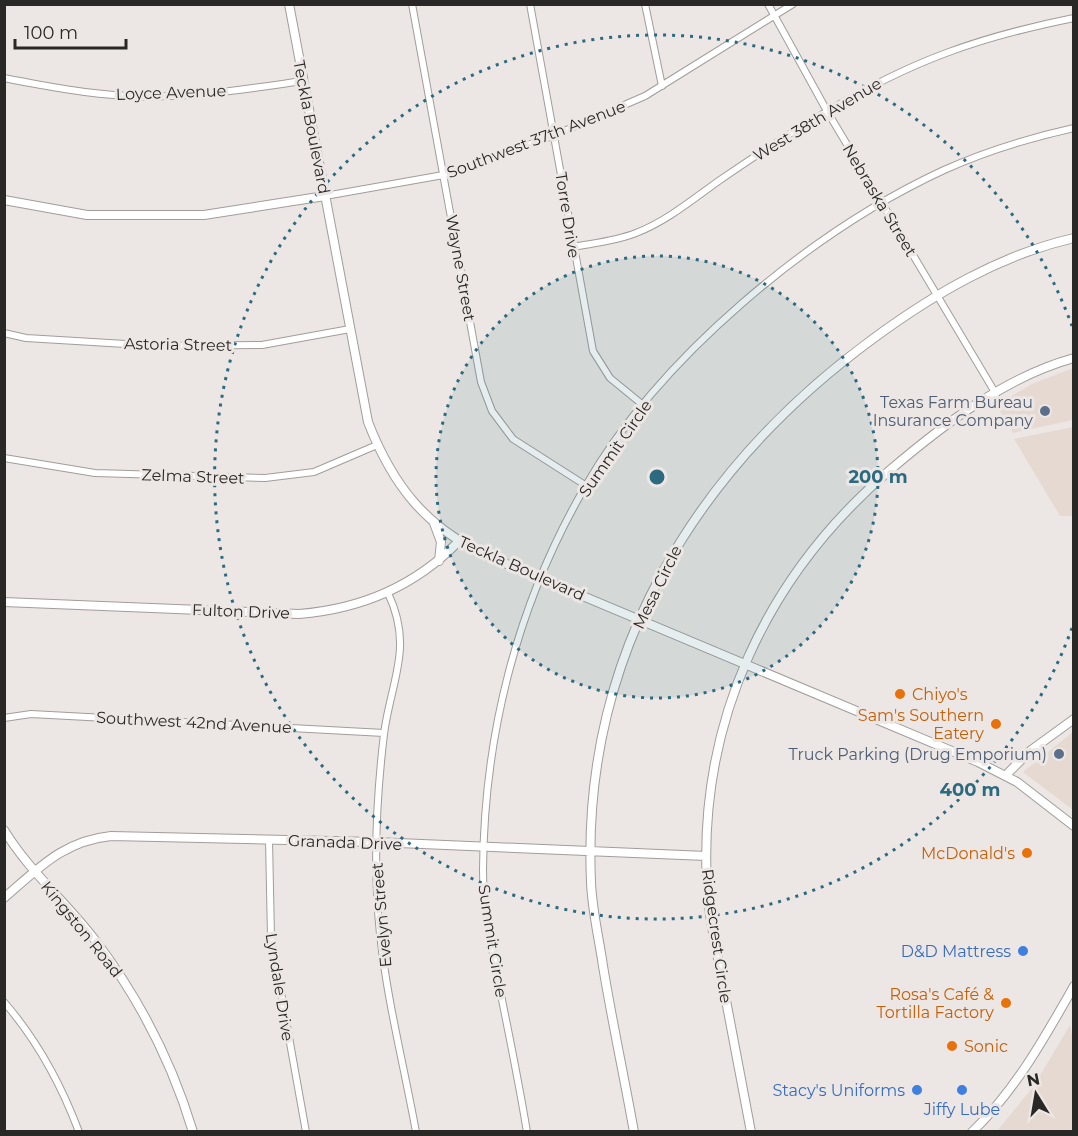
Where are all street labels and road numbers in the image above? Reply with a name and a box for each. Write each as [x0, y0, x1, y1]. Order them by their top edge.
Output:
street label: Teckla Boulevard [289, 59, 334, 196]
street label: West 38th Avenue [750, 74, 885, 165]
street label: Loyce Avenue [115, 81, 227, 104]
street label: Southwest 37th Avenue [444, 97, 628, 182]
street label: Nebraska Street [838, 141, 921, 260]
street label: Torre Drive [551, 171, 584, 259]
street label: Wayne Street [442, 213, 479, 323]
street label: Astoria Street [124, 334, 233, 355]
street label: Summit Circle [575, 396, 656, 500]
street label: Zelma Street [141, 465, 245, 488]
street label: Teckla Boulevard [456, 532, 588, 605]
street label: Mesa Circle [629, 542, 686, 632]
street label: Fulton Drive [192, 600, 290, 623]
street label: Southwest 42nd Avenue [96, 708, 292, 737]
street label: Granada Drive [288, 831, 402, 854]
street label: Evelyn Street [367, 861, 396, 968]
street label: Ridgecrest Circle [698, 868, 735, 1004]
street label: Kingston Road [37, 877, 126, 981]
street label: Summit Circle [474, 883, 511, 999]
street label: Lyndale Drive [262, 932, 297, 1043]

